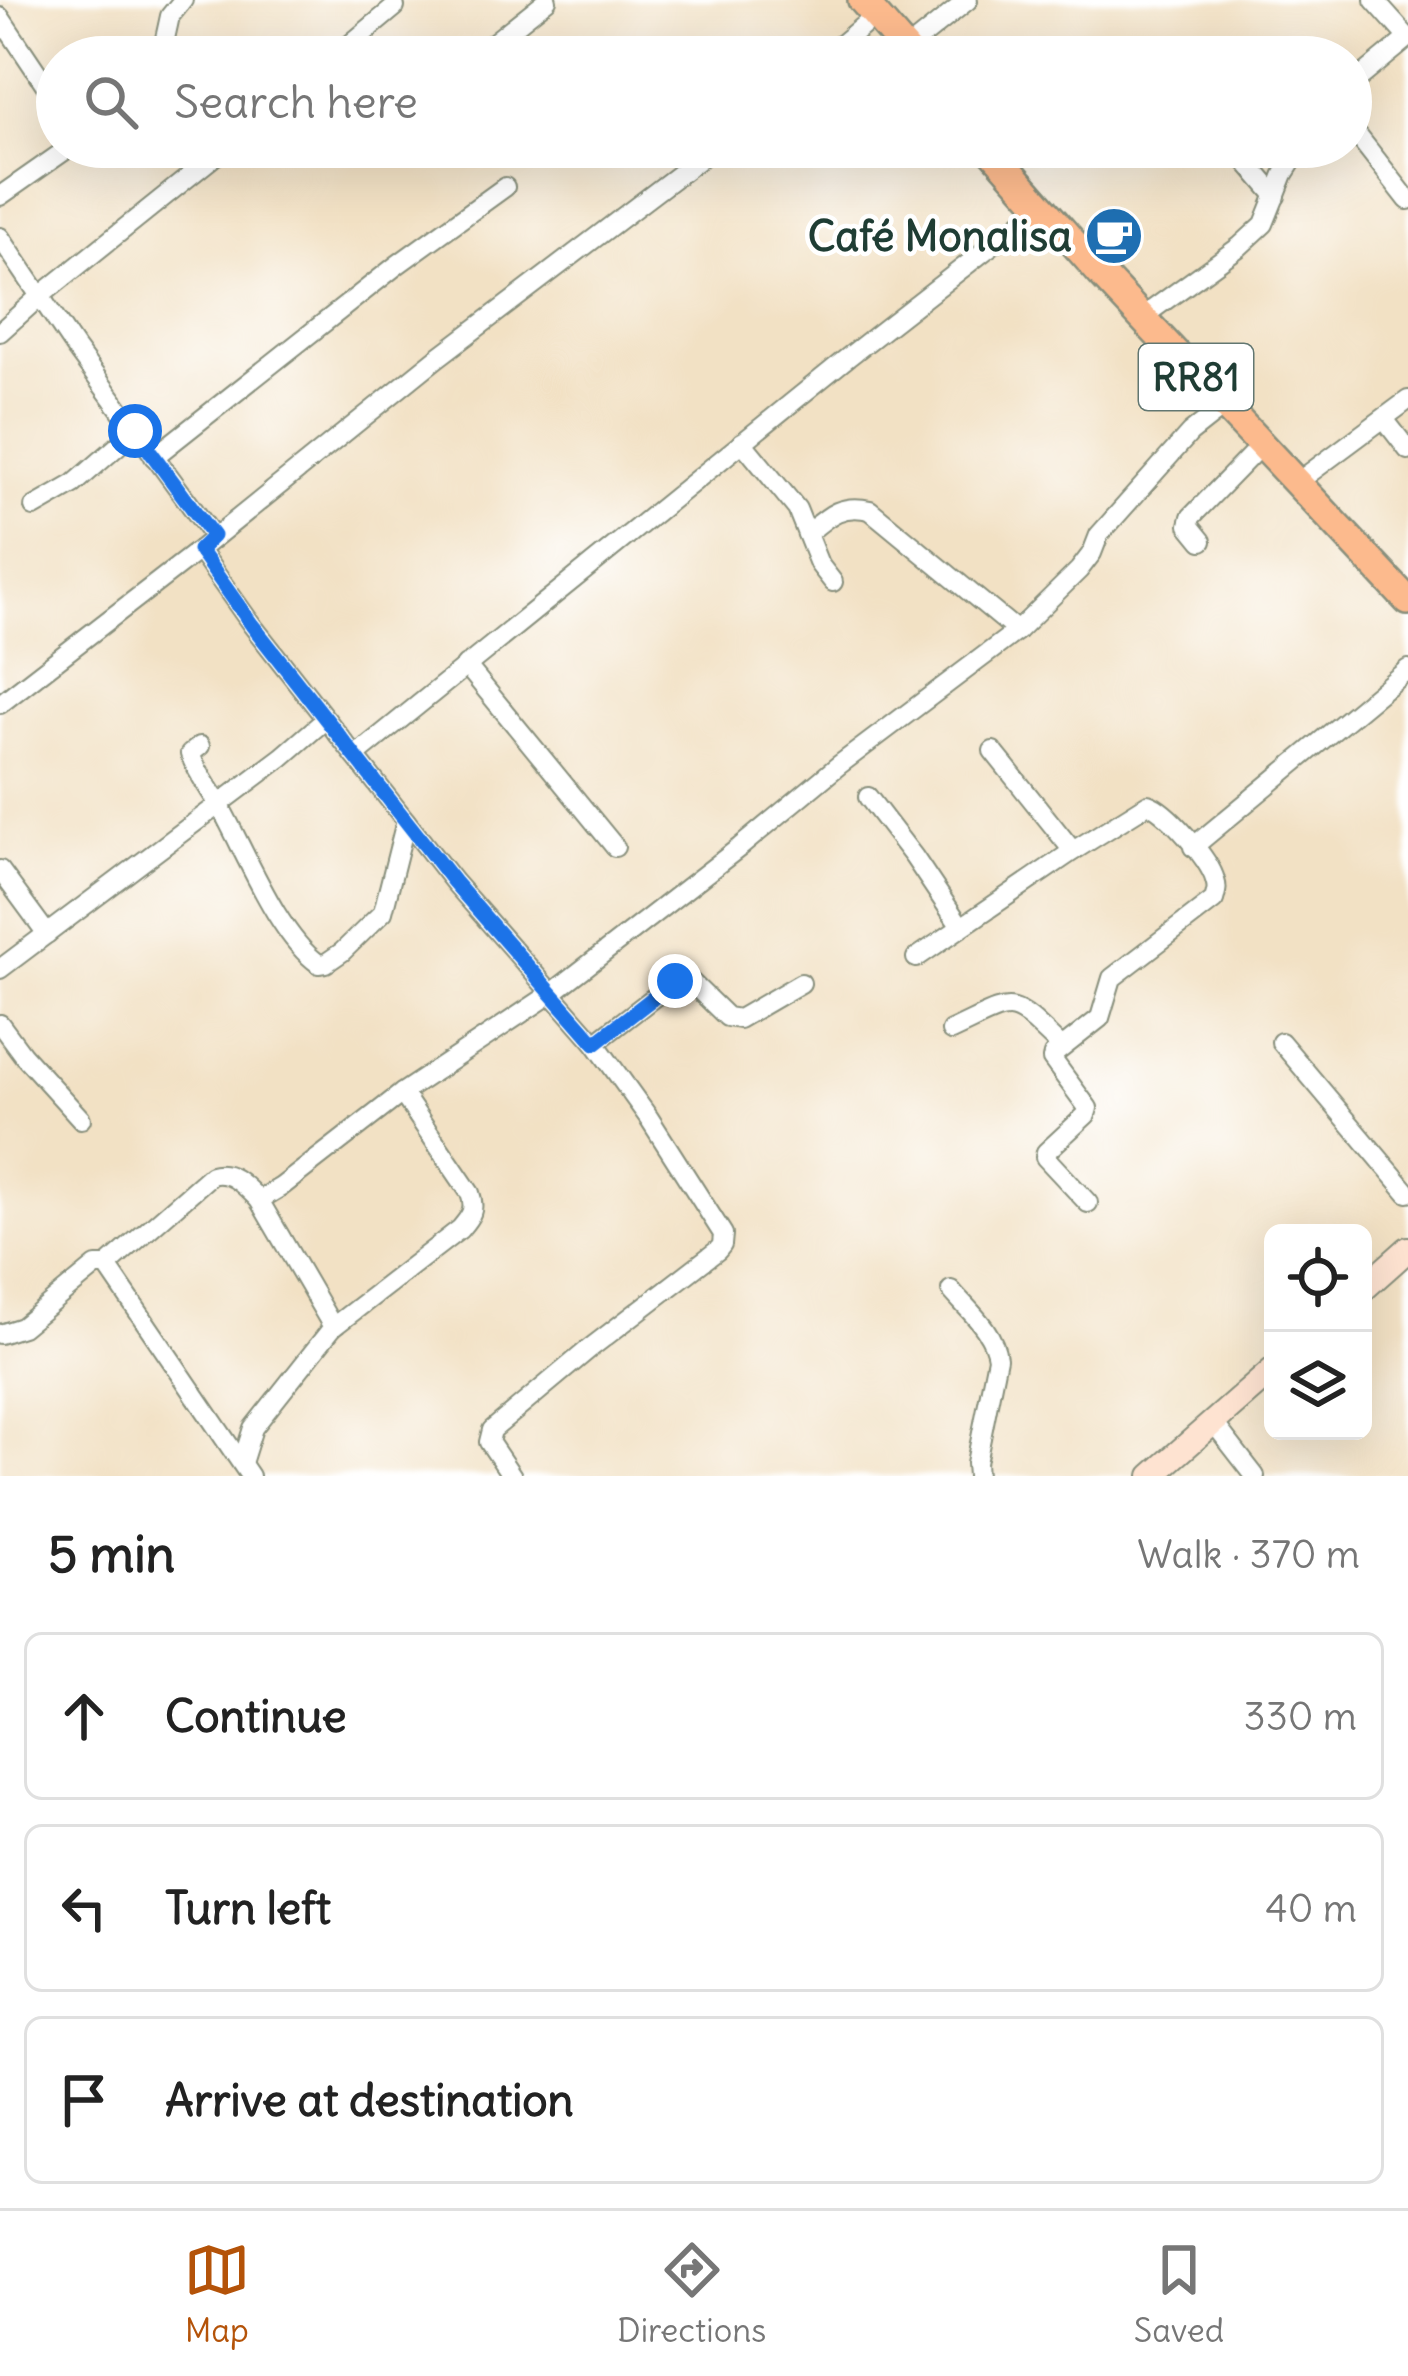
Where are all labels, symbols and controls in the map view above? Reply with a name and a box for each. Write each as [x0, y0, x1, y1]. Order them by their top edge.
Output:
search box [36, 36, 1372, 168]
icon: search [78, 69, 144, 135]
text: Search here [174, 74, 418, 130]
cafe icon: Café Monalisa [1083, 205, 1145, 267]
place label: Café Monalisa [808, 210, 1072, 262]
road number: RR81 [1139, 344, 1253, 410]
route start [108, 404, 162, 458]
route end [648, 954, 702, 1008]
map controls [1264, 1224, 1372, 1440]
button: locate [1264, 1224, 1372, 1332]
button: layers [1264, 1332, 1372, 1440]
text: 5 min [48, 1522, 175, 1586]
text: Walk · 370 m [1137, 1530, 1360, 1579]
icon: ahead [51, 1683, 117, 1749]
text: Continue [165, 1688, 347, 1744]
text: 330 m [1244, 1692, 1357, 1741]
icon: left [51, 1875, 117, 1941]
text: Turn left [165, 1880, 331, 1936]
text: 40 m [1265, 1884, 1357, 1933]
icon: arrive [51, 2067, 117, 2133]
text: Arrive at destination [165, 2072, 574, 2128]
tab: Map [184, 2237, 250, 2351]
tab: Directions [617, 2237, 766, 2351]
tab: Saved [1134, 2237, 1224, 2351]

